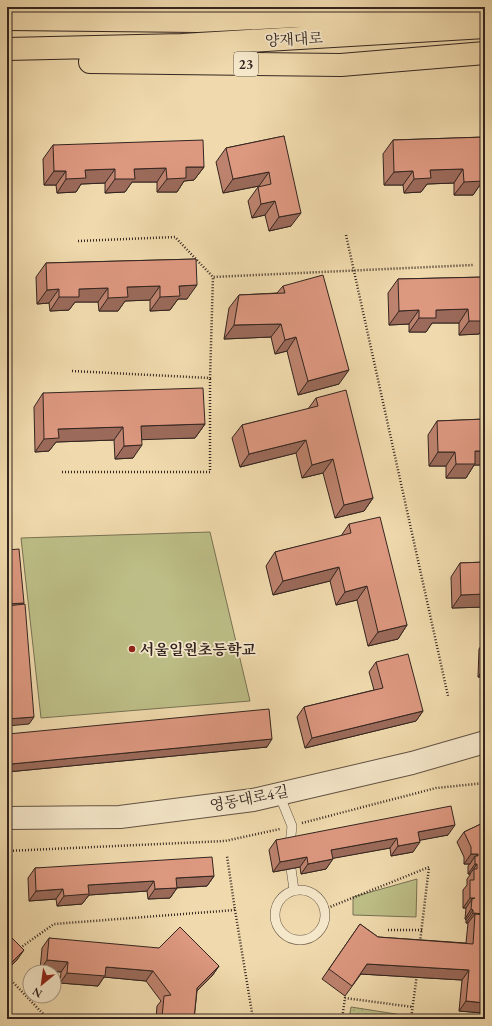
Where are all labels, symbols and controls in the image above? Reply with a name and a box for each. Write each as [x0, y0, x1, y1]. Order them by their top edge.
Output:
street label: 양재대로 [265, 28, 324, 50]
road number: 23 [234, 52, 258, 76]
place label: 서울일원초등학교 [140, 640, 256, 659]
marker: 서울일원초등학교 [127, 644, 137, 654]
street label: 영동대로4길 [208, 781, 290, 815]
north arrow [22, 964, 62, 1004]
text: N [30, 984, 44, 1001]

